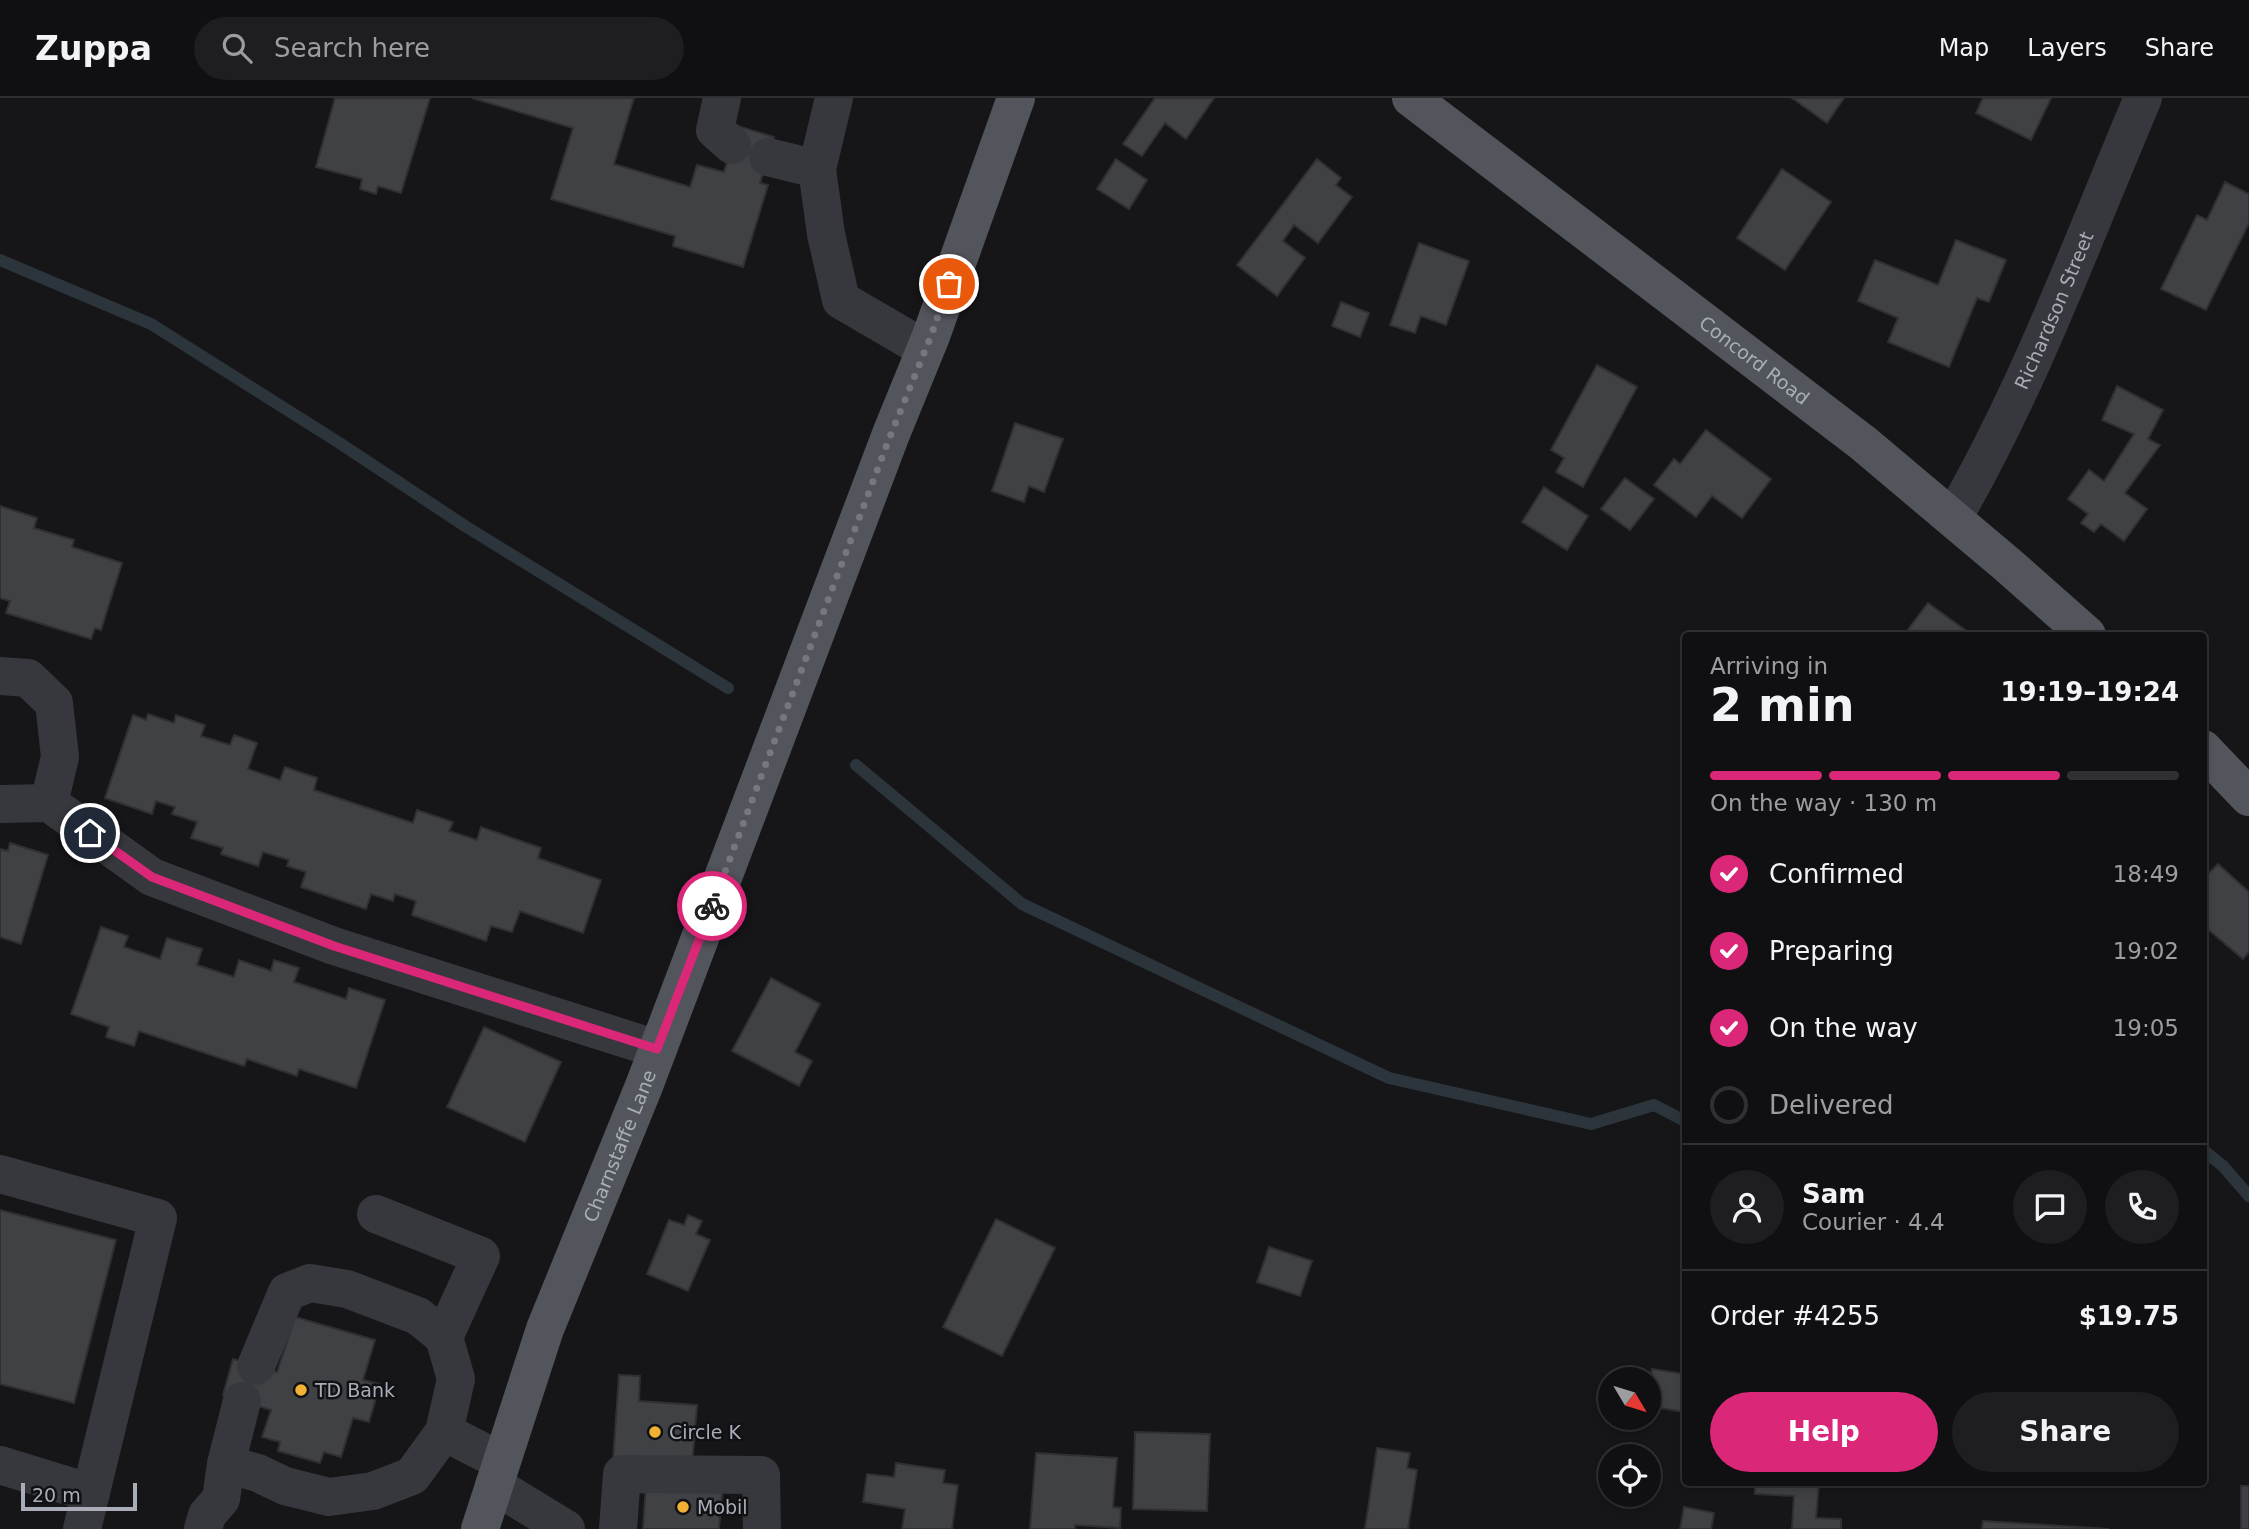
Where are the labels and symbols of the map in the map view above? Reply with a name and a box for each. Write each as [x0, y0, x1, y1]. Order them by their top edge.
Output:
street label: Richardson Street [2010, 228, 2097, 393]
pin [919, 254, 979, 314]
street label: Concord Road [1695, 311, 1814, 409]
pin [60, 803, 120, 863]
courier [677, 871, 747, 941]
street label: Charnstaffe Lane [579, 1067, 660, 1225]
north arrow [1598, 1367, 1661, 1430]
place label: TD Bank [314, 1379, 395, 1401]
marker: TD Bank [293, 1382, 309, 1398]
place label: Circle K [669, 1421, 741, 1443]
marker: Circle K [647, 1424, 663, 1440]
scale bar [21, 1480, 136, 1512]
place label: Mobil [697, 1496, 748, 1518]
marker: Mobil [675, 1499, 691, 1515]

